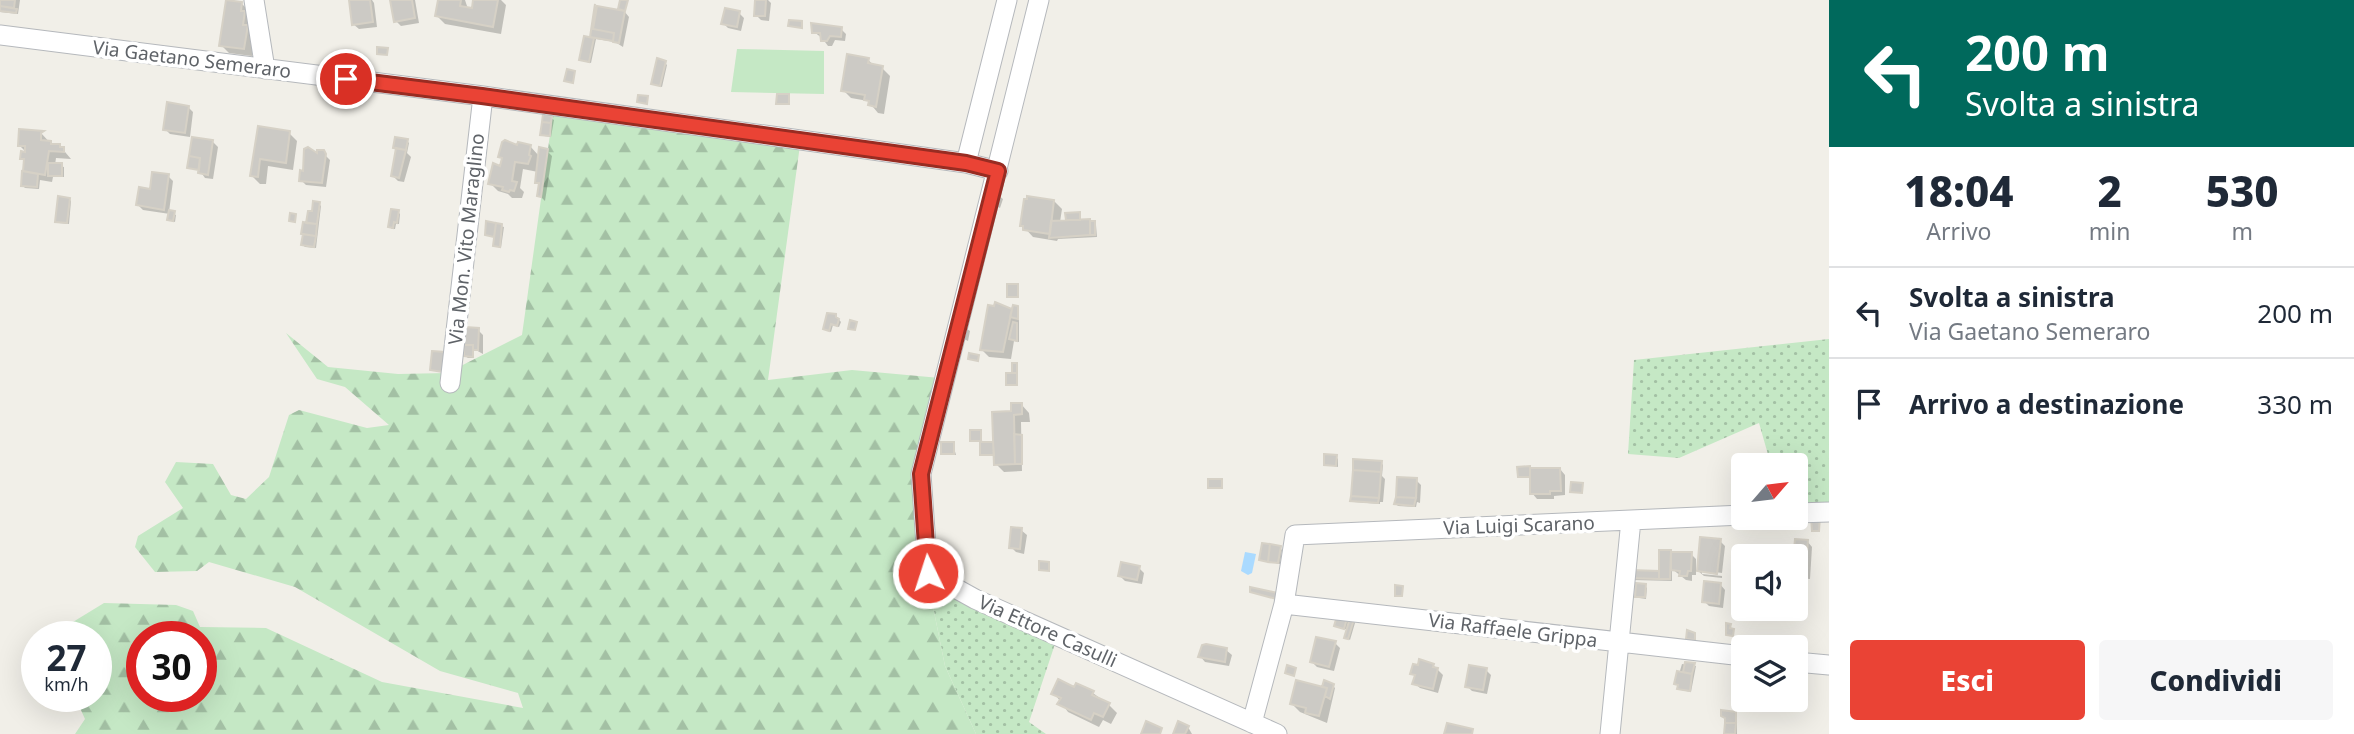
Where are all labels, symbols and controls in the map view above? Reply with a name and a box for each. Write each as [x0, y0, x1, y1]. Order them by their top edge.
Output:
text: 200 m [1965, 19, 2110, 85]
icon: left [1850, 28, 1941, 119]
street label: Via Gaetano Semeraro [91, 34, 293, 84]
pin [316, 49, 376, 109]
icon: arrive [327, 60, 365, 98]
text: Svolta a sinistra [1965, 82, 2200, 125]
street label: Via Mon. Vito Maraglino [442, 132, 490, 346]
text: 18:04 [1904, 162, 2013, 219]
text: 2 [2097, 162, 2122, 219]
text: 530 [2206, 162, 2279, 219]
text: Arrivo [1926, 215, 1992, 247]
text: min [2089, 215, 2130, 247]
text: m [2231, 215, 2253, 247]
text: Svolta a sinistra [1909, 279, 2115, 315]
icon: left [1850, 294, 1888, 332]
text: 200 m [2257, 295, 2333, 331]
text: Via Gaetano Semeraro [1909, 315, 2151, 347]
icon: arrive [1850, 385, 1888, 423]
text: Arrivo a destinazione [1909, 386, 2184, 422]
text: 330 m [2257, 386, 2333, 422]
north arrow [1731, 453, 1808, 530]
map controls [1731, 453, 1808, 712]
street label: Via Luigi Scarano [1443, 509, 1595, 541]
position arrow [891, 536, 965, 610]
button: sound [1731, 544, 1808, 621]
street label: Via Ettore Casulli [975, 589, 1121, 673]
street label: Via Raffaele Grippa [1427, 607, 1599, 653]
speed limit sign: 30 [126, 621, 217, 712]
text: 27 [46, 634, 87, 681]
button: layers [1731, 635, 1808, 712]
button: Esci [1850, 640, 2085, 720]
button: Condividi [2099, 640, 2333, 720]
text: km/h [44, 672, 89, 696]

